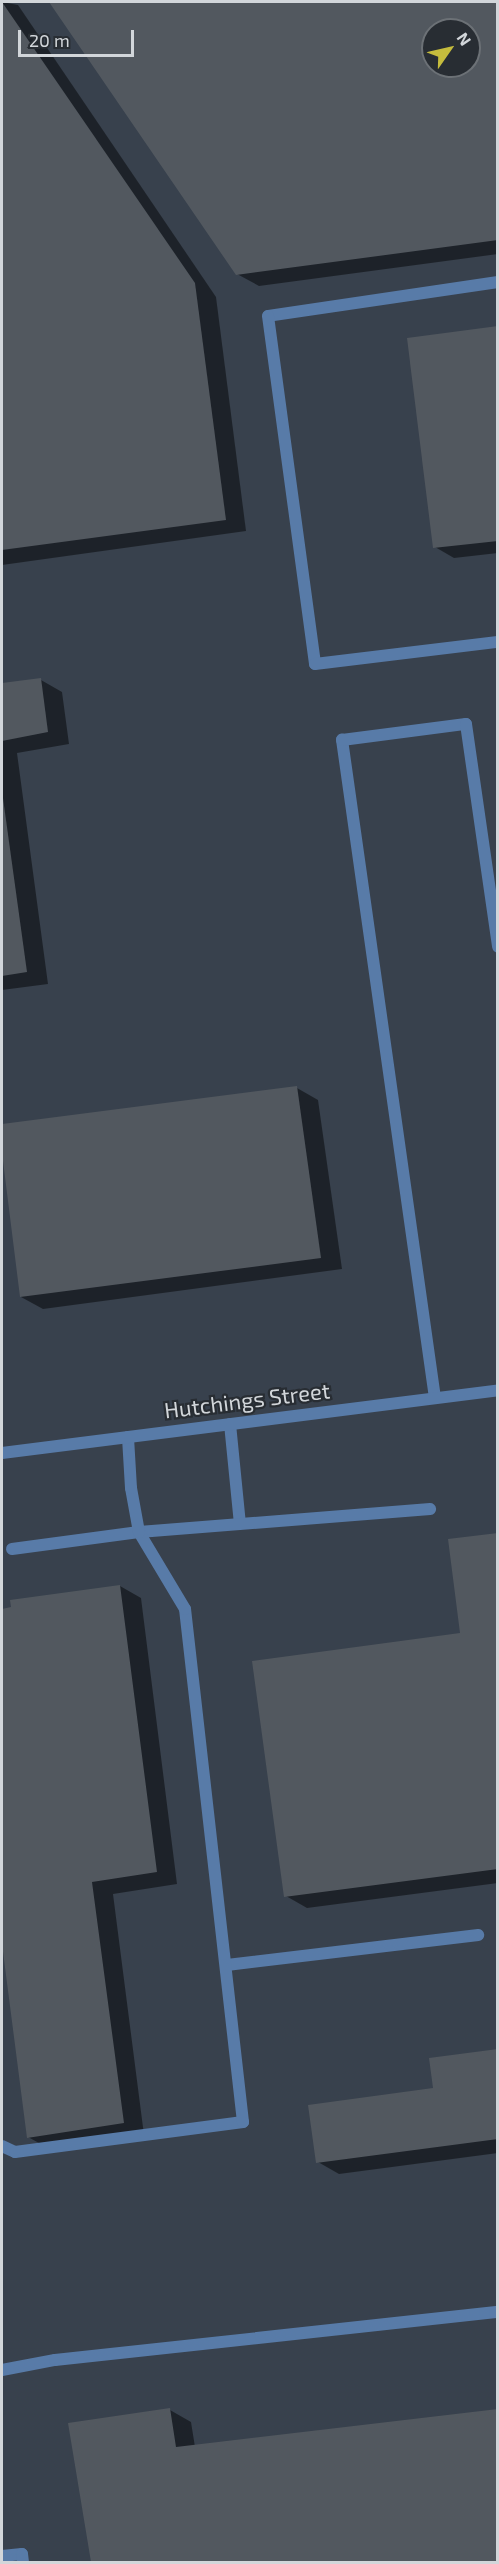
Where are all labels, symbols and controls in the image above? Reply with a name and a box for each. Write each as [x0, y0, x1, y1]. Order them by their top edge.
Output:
scale bar [21, 18, 136, 56]
north arrow [421, 18, 481, 78]
text: 20 m [29, 29, 70, 51]
text: N [454, 29, 476, 49]
street label: Hutchings Street [163, 1377, 331, 1423]

